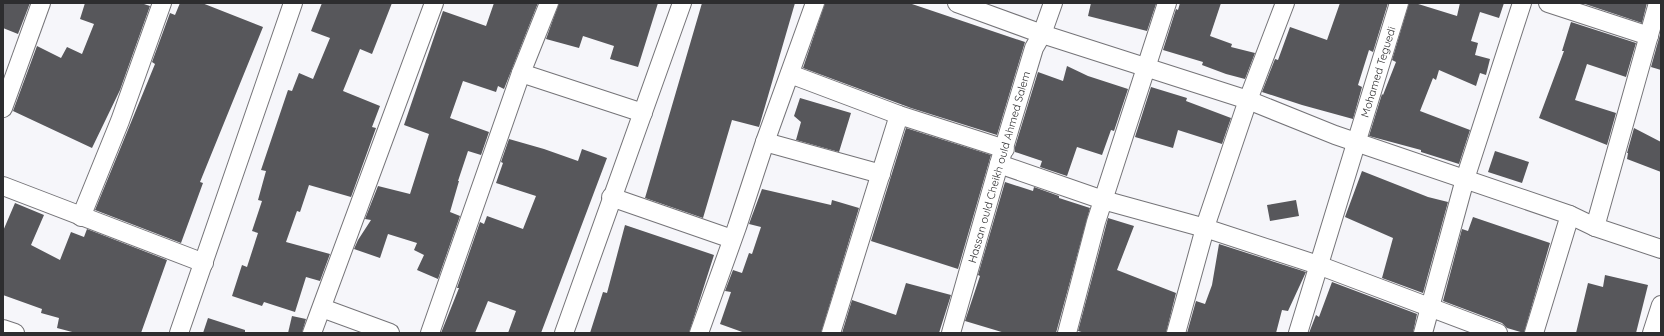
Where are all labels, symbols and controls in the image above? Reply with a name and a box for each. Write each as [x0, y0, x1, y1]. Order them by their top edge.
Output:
street label: Mohamed Teguedi [1358, 25, 1398, 119]
street label: Hassan ould Cheikh ould Ahmed Salem [965, 69, 1033, 265]

